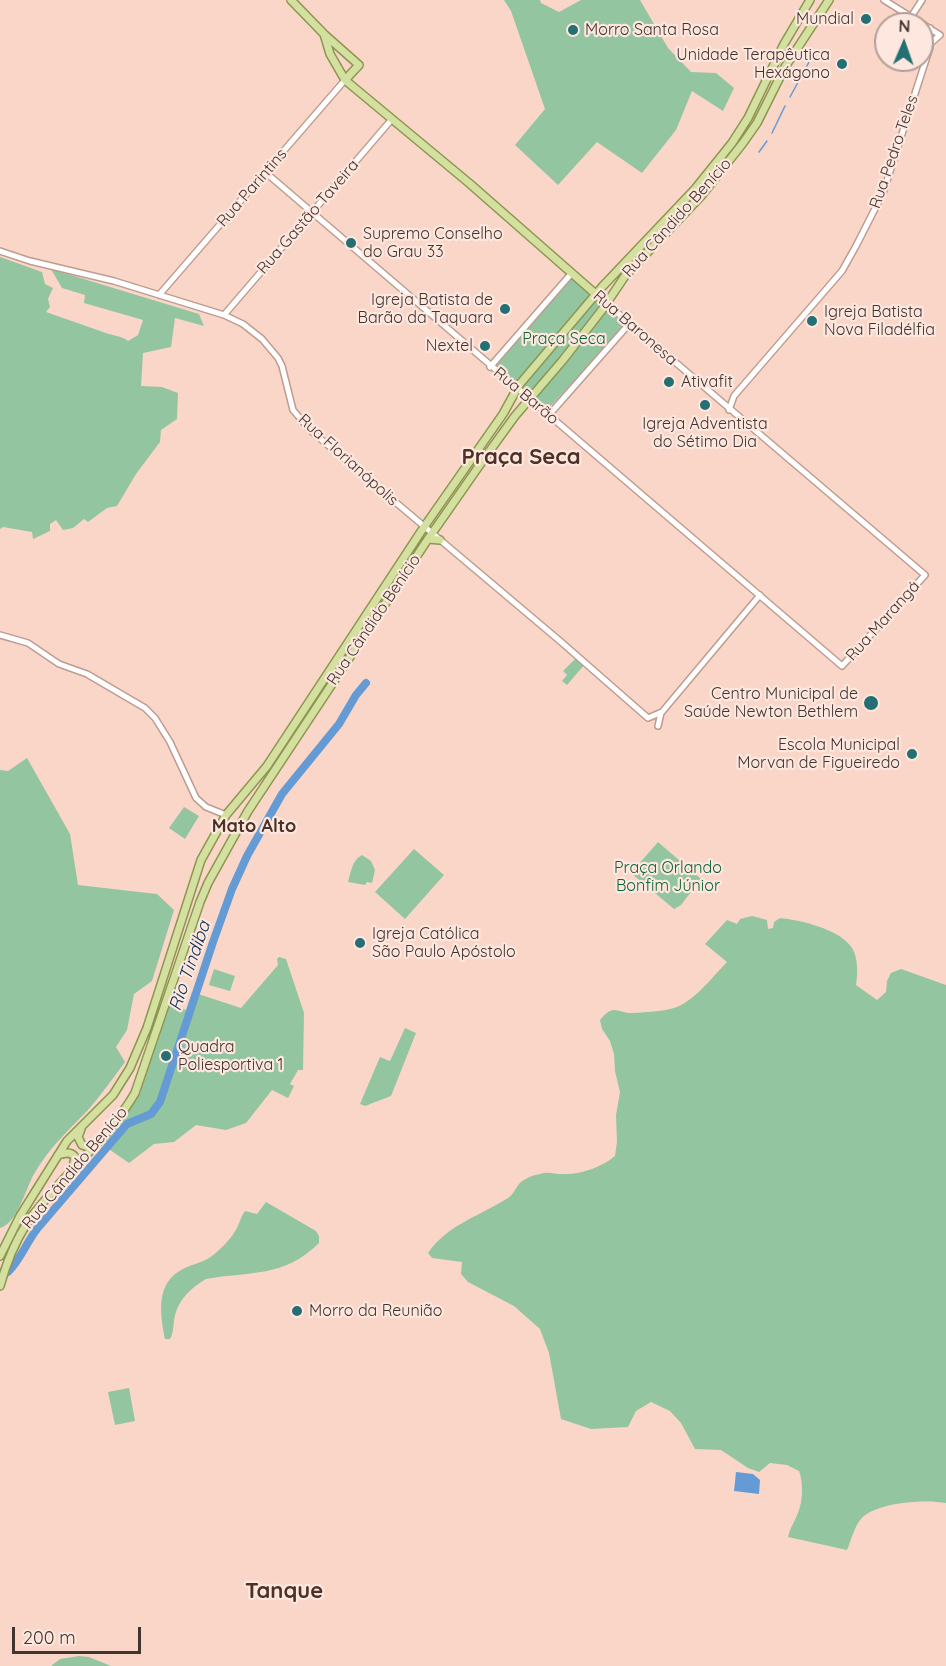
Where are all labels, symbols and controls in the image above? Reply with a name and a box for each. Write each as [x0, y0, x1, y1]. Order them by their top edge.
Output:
place label: Mundial [796, 9, 854, 29]
marker: Mundial [859, 12, 873, 26]
north arrow [874, 12, 934, 72]
text: N [898, 16, 911, 36]
place label: Morro Santa Rosa [585, 20, 719, 40]
marker: Morro Santa Rosa [566, 23, 580, 37]
place label: Unidade Terapêutica Hexágono [676, 45, 830, 83]
marker: Unidade Terapêutica Hexágono [835, 57, 849, 71]
street label: Rua Pedro Teles [866, 93, 922, 211]
street label: Rua Parintins [213, 145, 291, 231]
street label: Rua Cândido Benício [619, 155, 735, 281]
street label: Rua Gastão Taveira [253, 156, 363, 278]
place label: Supremo Conselho do Grau 33 [363, 224, 503, 262]
marker: Supremo Conselho do Grau 33 [344, 236, 358, 250]
street label: Rua Baronesa [589, 286, 681, 370]
place label: Igreja Batista de Barão da Taquara [358, 290, 493, 328]
marker: Igreja Batista de Barão da Taquara [498, 302, 512, 316]
place label: Igreja Batista Nova Filadélfia [824, 302, 935, 340]
marker: Igreja Batista Nova Filadélfia [805, 314, 819, 328]
park label: Praça Seca [522, 329, 606, 349]
place label: Nextel [426, 336, 473, 356]
marker: Nextel [478, 339, 492, 353]
street label: Rua Barão [490, 363, 562, 429]
place label: Ativafit [681, 372, 733, 392]
marker: Ativafit [662, 375, 676, 389]
marker: Igreja Adventista do Sétimo Dia [698, 398, 712, 412]
street label: Rua Florianópolis [294, 410, 402, 510]
place label: Igreja Adventista do Sétimo Dia [642, 414, 768, 452]
district label: Praça Seca [461, 444, 581, 470]
street label: Rua Cândido Benício [323, 551, 425, 689]
street label: Rua Marangá [842, 577, 924, 665]
place label: Centro Municipal de Saúde Newton Bethlem [684, 684, 858, 722]
marker: Centro Municipal de Saúde Newton Bethlem [862, 694, 880, 712]
place label: Escola Municipal Morvan de Figueiredo [737, 735, 900, 773]
marker: Escola Municipal Morvan de Figueiredo [905, 747, 919, 761]
district label: Mato Alto [212, 816, 296, 838]
park label: Praça Orlando Bonfim Júnior [614, 858, 722, 896]
water label: Rio Tindiba [165, 918, 215, 1014]
place label: Igreja Católica São Paulo Apóstolo [372, 924, 516, 962]
marker: Igreja Católica São Paulo Apóstolo [353, 936, 367, 950]
place label: Quadra Poliesportiva 1 [178, 1037, 283, 1075]
marker: Quadra Poliesportiva 1 [159, 1049, 173, 1063]
street label: Rua Cândido Benício [18, 1103, 132, 1233]
place label: Morro da Reunião [309, 1301, 442, 1321]
marker: Morro da Reunião [290, 1304, 304, 1318]
district label: Tanque [245, 1578, 323, 1604]
scale bar [15, 1615, 144, 1653]
text: 200 m [23, 1626, 76, 1649]

